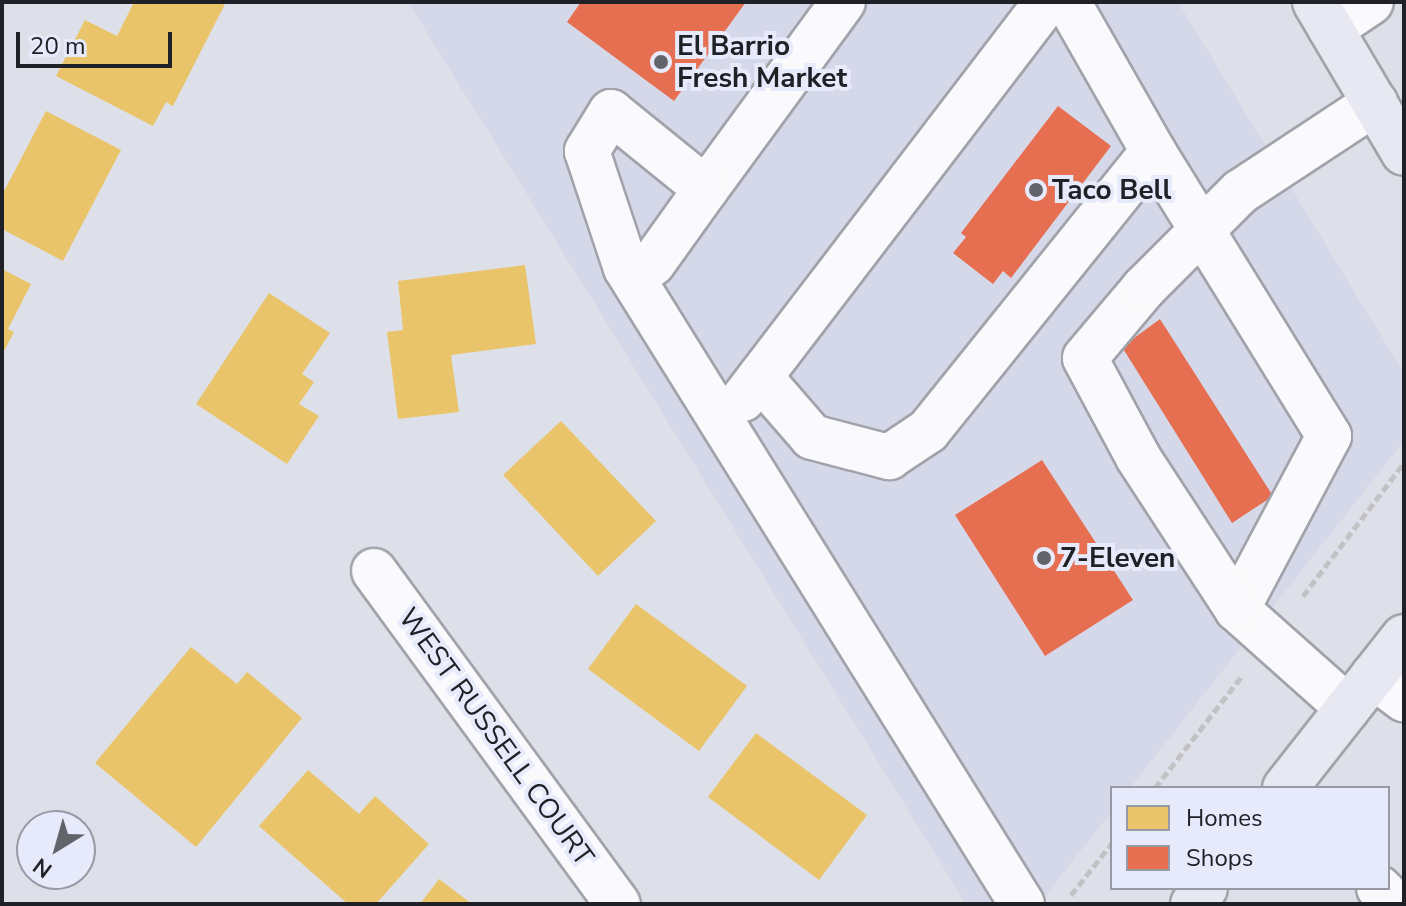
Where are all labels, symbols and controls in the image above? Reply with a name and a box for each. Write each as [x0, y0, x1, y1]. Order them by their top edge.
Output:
scale bar [20, 16, 176, 66]
place label: El Barrio Fresh Market [677, 29, 847, 95]
text: 20 m [30, 30, 86, 62]
marker: El Barrio Fresh Market [652, 53, 670, 71]
place label: Taco Bell [1052, 173, 1171, 207]
marker: Taco Bell [1027, 181, 1045, 199]
place label: 7-Eleven [1060, 541, 1175, 575]
marker: 7-Eleven [1035, 549, 1053, 567]
street label: WEST RUSSELL COURT [391, 602, 601, 872]
legend [1110, 786, 1390, 890]
text: Homes [1186, 802, 1262, 834]
north arrow [16, 810, 96, 890]
text: Shops [1186, 842, 1253, 874]
text: N [27, 851, 58, 885]

